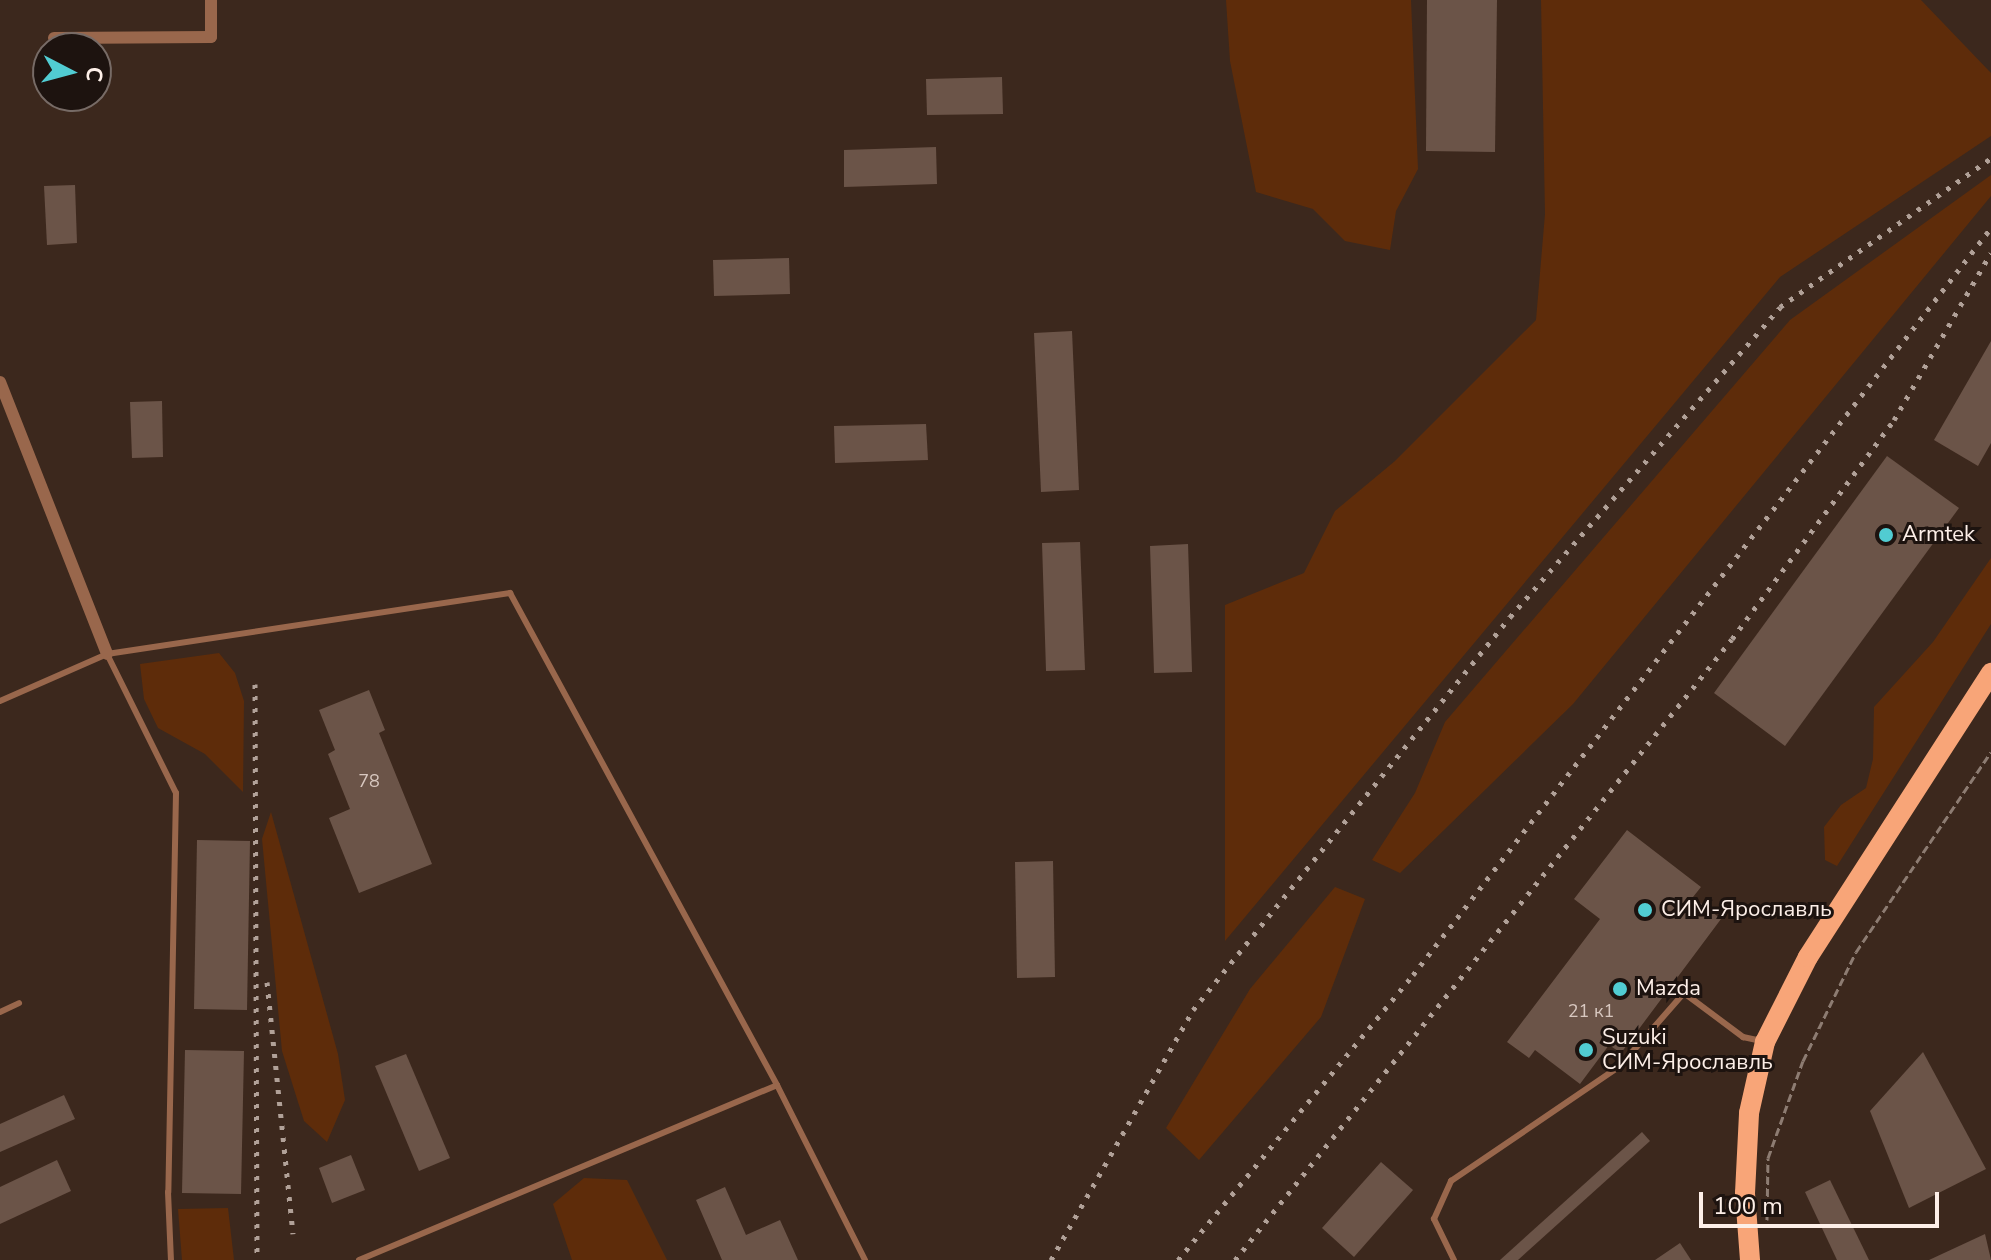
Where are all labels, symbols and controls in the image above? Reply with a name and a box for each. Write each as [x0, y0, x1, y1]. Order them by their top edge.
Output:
north arrow [32, 32, 112, 112]
text: С [78, 65, 110, 83]
place label: Armtek [1902, 522, 1975, 548]
marker: Armtek [1877, 526, 1895, 544]
house number: 78 [358, 770, 380, 792]
place label: СИМ-Ярославль [1661, 897, 1832, 923]
marker: СИМ-Ярославль [1636, 901, 1654, 919]
place label: Mazda [1636, 976, 1701, 1002]
marker: Mazda [1611, 980, 1629, 998]
house number: 21 к1 [1568, 1000, 1614, 1022]
place label: Suzuki СИМ-Ярославль [1602, 1024, 1773, 1076]
marker: Suzuki СИМ-Ярославль [1577, 1041, 1595, 1059]
scale bar [1703, 1176, 1943, 1226]
text: 100 m [1713, 1190, 1783, 1222]

